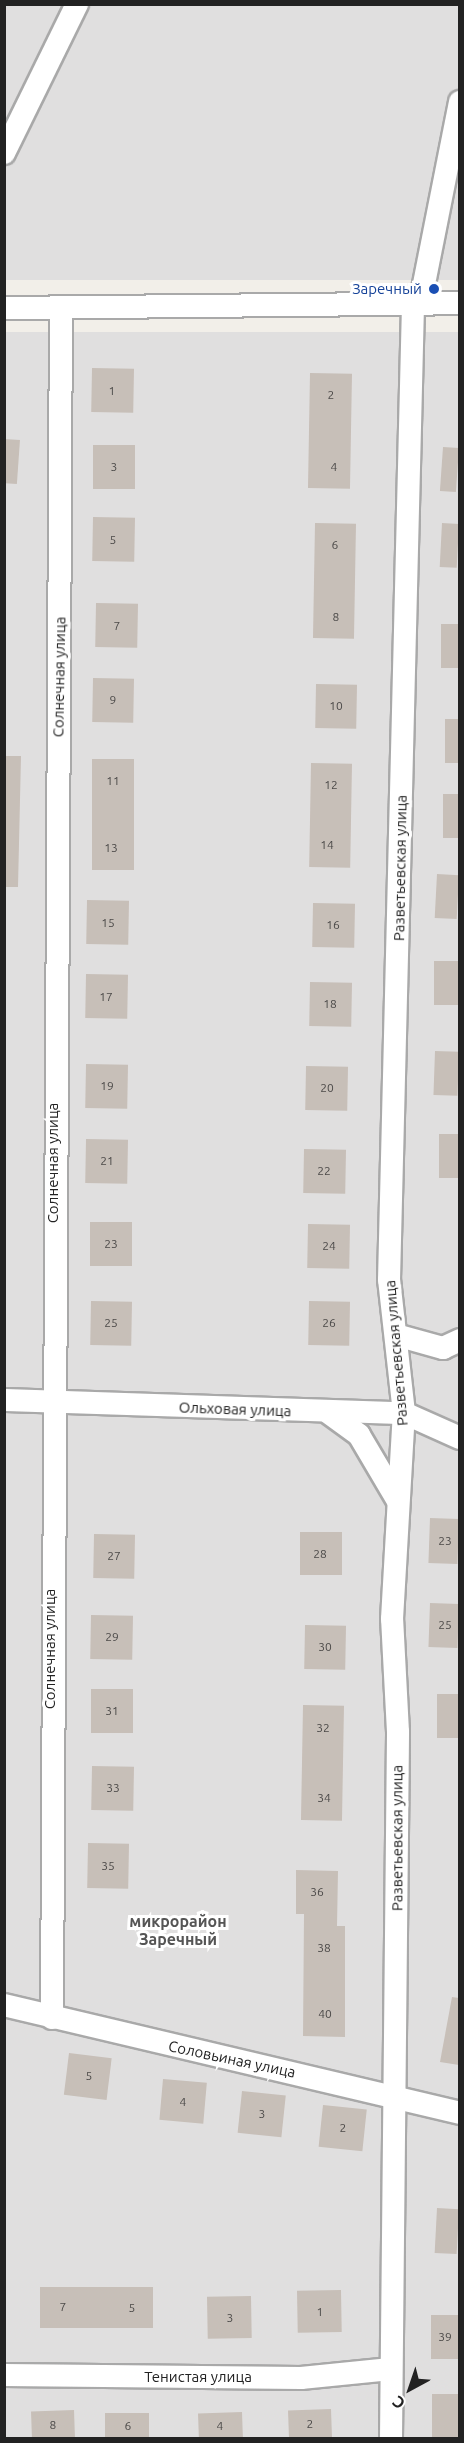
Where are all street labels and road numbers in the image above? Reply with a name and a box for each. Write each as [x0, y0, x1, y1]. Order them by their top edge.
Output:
street label: Солнечная улица [49, 617, 69, 737]
street label: Разветьевская улица [390, 795, 410, 941]
street label: Солнечная улица [44, 1103, 62, 1223]
street label: Разветьевская улица [381, 1279, 411, 1427]
street label: Ольховая улица [178, 1398, 292, 1420]
street label: Солнечная улица [41, 1589, 59, 1709]
street label: Разветьевская улица [388, 1765, 406, 1911]
street label: Соловьиная улица [167, 2037, 297, 2081]
street label: Тенистая улица [144, 2368, 252, 2386]

